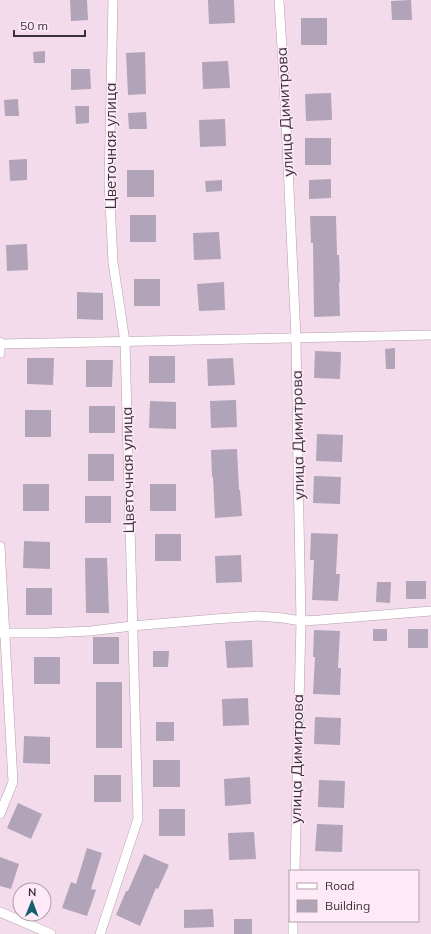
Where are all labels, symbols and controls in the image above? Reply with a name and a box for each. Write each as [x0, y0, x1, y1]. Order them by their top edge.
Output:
scale bar [14, 12, 85, 38]
text: 50 m [20, 18, 48, 33]
street label: улица Димитрова [272, 47, 297, 177]
street label: Цветочная улица [101, 83, 120, 209]
street label: улица Димитрова [287, 370, 308, 500]
street label: Цветочная улица [117, 407, 138, 534]
street label: улица Димитрова [286, 694, 307, 824]
legend [289, 870, 419, 922]
text: Road [325, 878, 354, 893]
north arrow [12, 882, 52, 922]
text: N [28, 885, 36, 899]
text: Building [325, 898, 370, 913]

